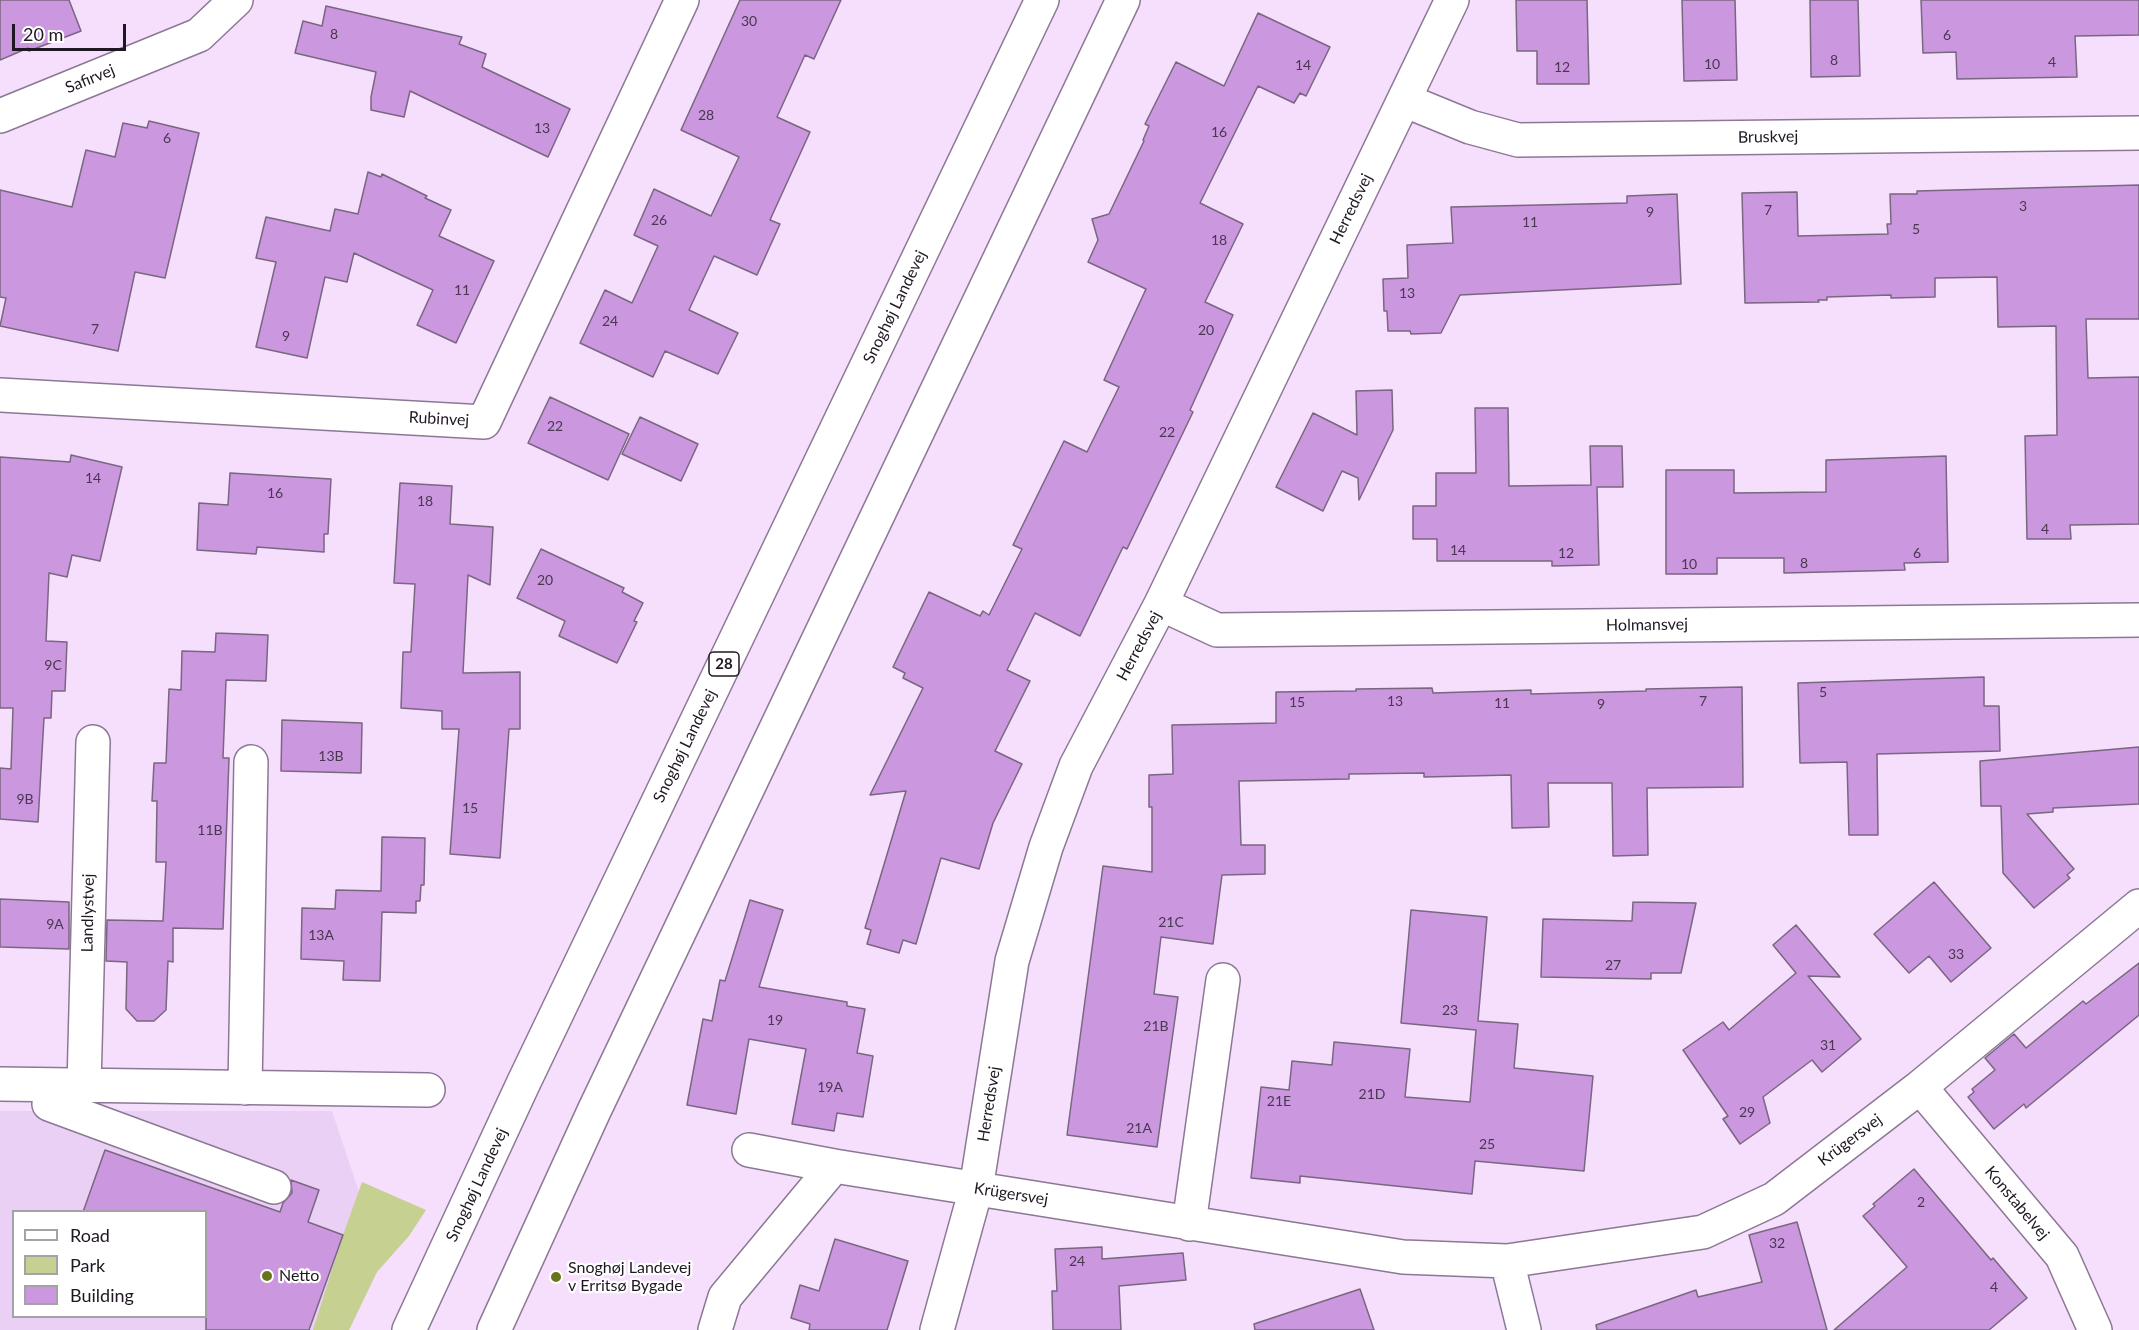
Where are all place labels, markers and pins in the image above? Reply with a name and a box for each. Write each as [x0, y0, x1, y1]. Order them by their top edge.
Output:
place label: Snoghøj Landevej v Erritsø Bygade [568, 1258, 691, 1296]
place label: Netto [279, 1266, 319, 1286]
marker: Netto [260, 1269, 274, 1283]
marker: Snoghøj Landevej v Erritsø Bygade [549, 1270, 563, 1284]

